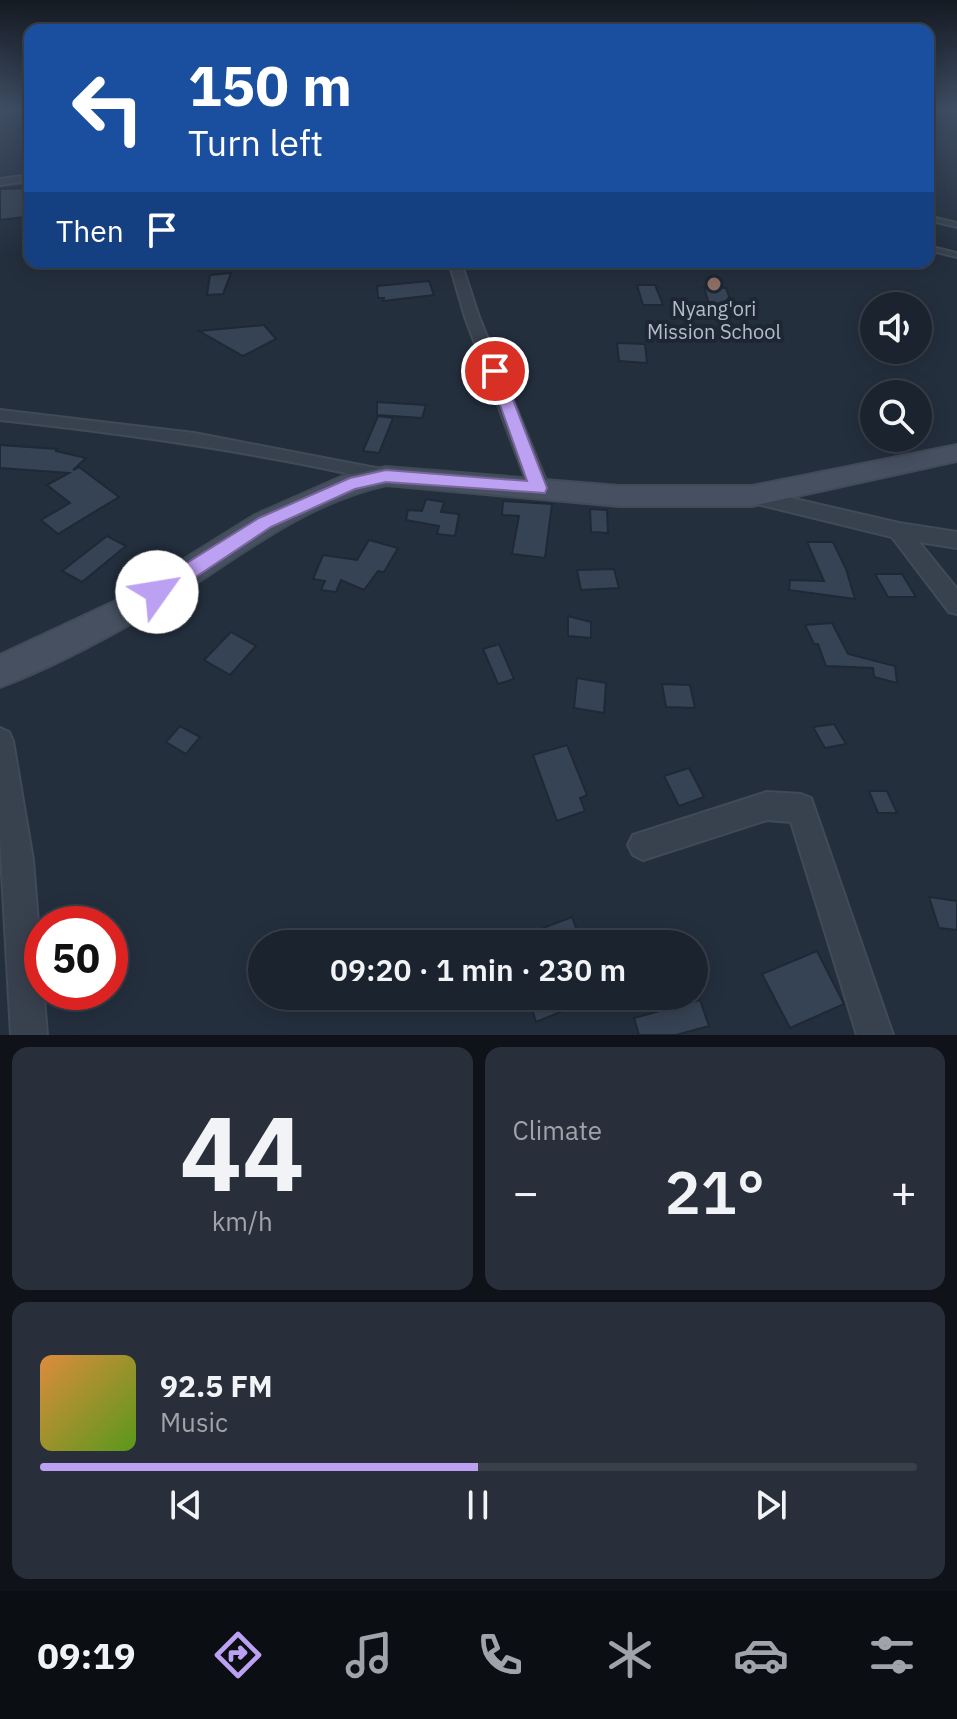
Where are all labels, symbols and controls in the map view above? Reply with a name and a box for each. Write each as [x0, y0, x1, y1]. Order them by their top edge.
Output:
text: 150 m [188, 49, 352, 121]
icon: left [56, 56, 160, 160]
text: Turn left [188, 119, 323, 166]
icon: arrive [140, 208, 184, 252]
text: Then [56, 211, 124, 250]
marker: Nyang'ori Mission School [705, 275, 723, 293]
map controls [860, 292, 932, 452]
button: sound [860, 292, 932, 364]
place label: Nyang'ori Mission School [647, 295, 781, 345]
pin [461, 337, 529, 405]
icon: arrive [473, 349, 517, 393]
button: search [860, 380, 932, 452]
position arrow [115, 550, 199, 634]
speed limit sign: 50 [24, 906, 128, 1010]
text: 09:20 · 1 min · 230 m [330, 950, 626, 989]
text: 44 [180, 1084, 305, 1220]
text: Climate [513, 1113, 602, 1147]
text: 21° [665, 1152, 765, 1231]
text: − [513, 1163, 539, 1220]
text: + [891, 1163, 917, 1220]
text: km/h [212, 1204, 273, 1238]
text: 92.5 FM [160, 1366, 273, 1405]
text: Music [160, 1405, 228, 1439]
icon: previous [164, 1483, 208, 1527]
icon: pause [456, 1483, 500, 1527]
icon: next [749, 1483, 793, 1527]
icon: directions [210, 1627, 266, 1683]
icon: music [341, 1627, 397, 1683]
icon: phone [472, 1627, 528, 1683]
icon: climate [602, 1627, 658, 1683]
icon: car [733, 1627, 789, 1683]
icon: filters [864, 1627, 920, 1683]
text: 09:19 [37, 1632, 136, 1679]

